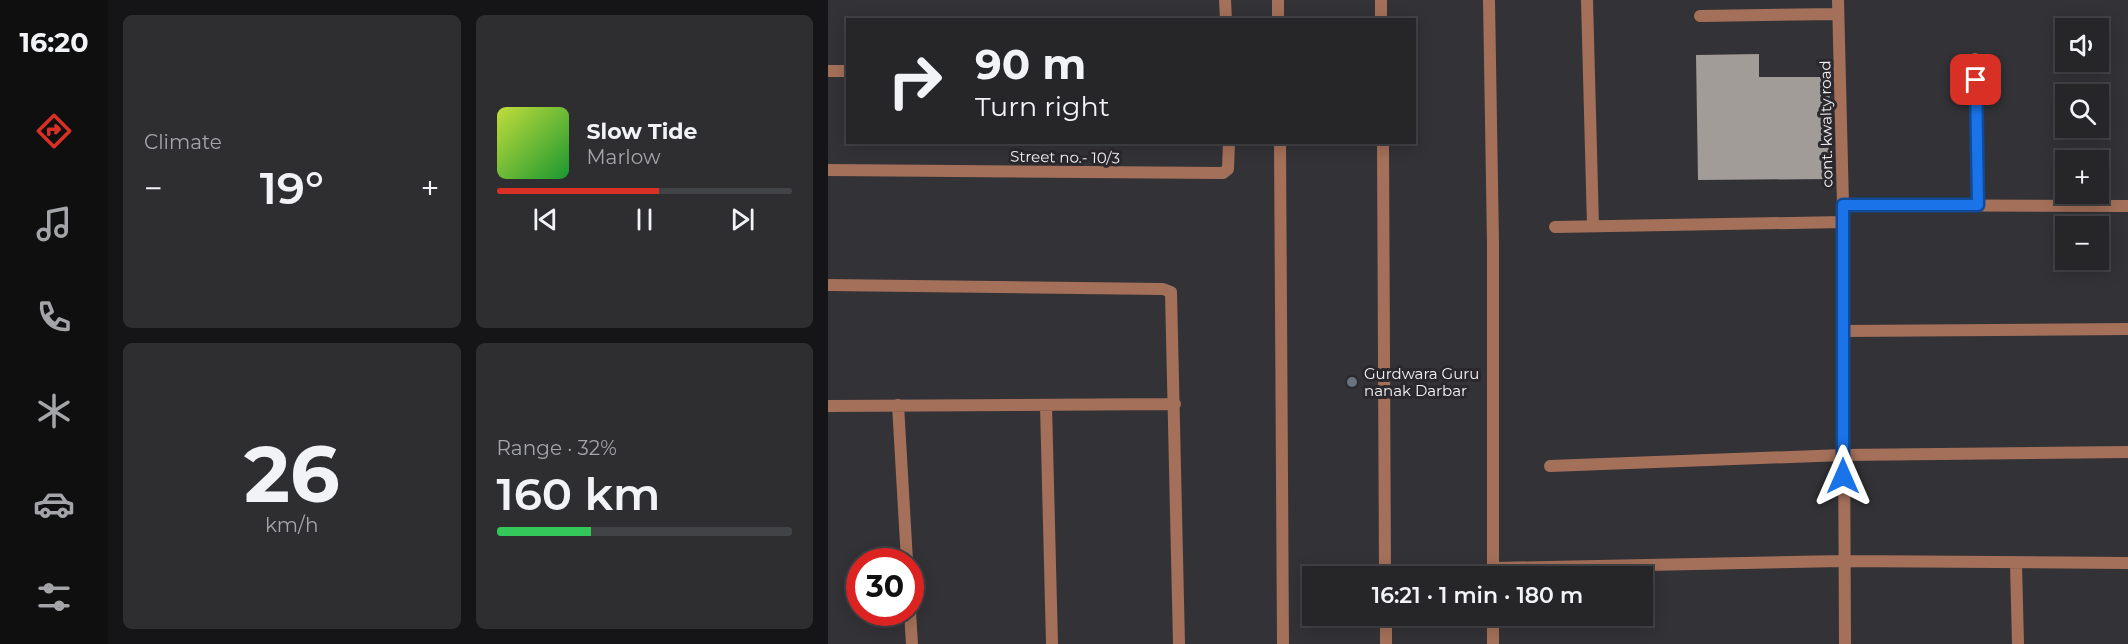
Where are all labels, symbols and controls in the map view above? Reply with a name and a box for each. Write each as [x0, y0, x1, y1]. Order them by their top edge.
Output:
map controls [2055, 18, 2109, 270]
button: sound [2055, 18, 2109, 72]
text: 16:20 [19, 26, 89, 59]
text: 90 m [975, 38, 1086, 90]
icon: right [876, 42, 954, 120]
pin [1950, 54, 2001, 105]
street label: cont. kwalty road [1815, 60, 1837, 188]
icon: arrive [1959, 63, 1992, 96]
button: search [2055, 84, 2109, 138]
text: Turn right [975, 90, 1110, 123]
icon: directions [33, 110, 75, 152]
text: Slow Tide [587, 118, 697, 145]
text: Climate [144, 130, 222, 154]
text: Marlow [587, 145, 660, 169]
street label: Street no.- 10/3 [1010, 147, 1120, 167]
button: + [2055, 150, 2109, 204]
text: 19° [260, 160, 324, 215]
text: − [144, 168, 163, 208]
text: + [421, 168, 440, 208]
icon: music [33, 203, 75, 245]
icon: previous [529, 203, 562, 236]
icon: pause [628, 203, 661, 236]
icon: next [726, 203, 759, 236]
button: − [2055, 216, 2109, 270]
icon: phone [33, 296, 75, 338]
place label: Gurdwara Guru nanak Darbar [1364, 364, 1479, 400]
marker: Gurdwara Guru nanak Darbar [1345, 375, 1359, 389]
icon: climate [33, 390, 75, 432]
text: 26 [244, 426, 340, 522]
text: Range · 32% [497, 436, 617, 460]
position arrow [1811, 444, 1875, 508]
text: 160 km [497, 466, 660, 521]
icon: car [33, 483, 75, 525]
text: km/h [265, 513, 318, 537]
speed limit sign: 30 [846, 548, 924, 626]
icon: filters [33, 576, 75, 618]
text: 16:21 · 1 min · 180 m [1372, 582, 1583, 609]

